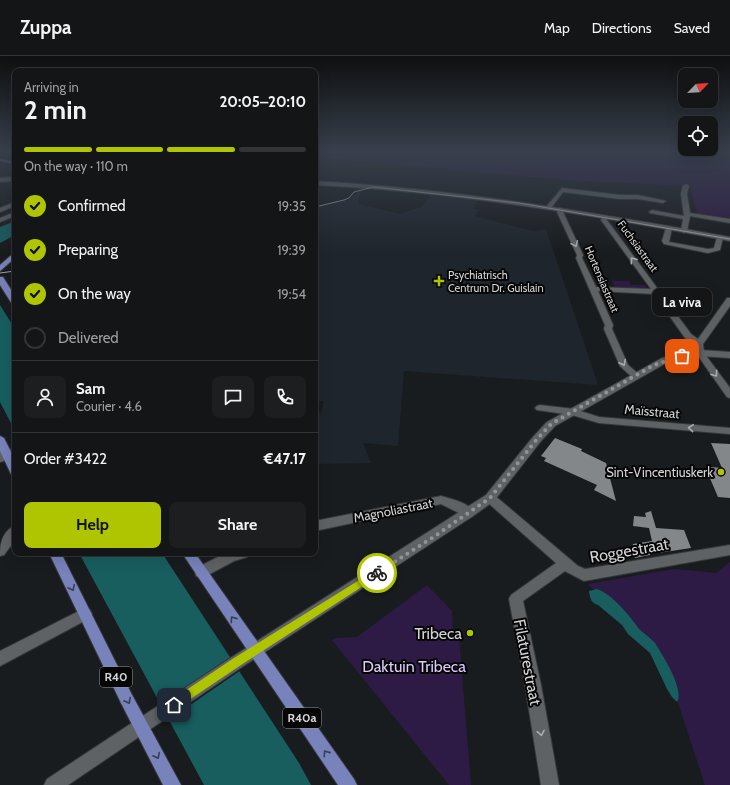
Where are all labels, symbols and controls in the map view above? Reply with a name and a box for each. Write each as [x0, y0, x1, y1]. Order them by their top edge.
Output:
text: Zuppa [20, 16, 72, 39]
text: Map [544, 19, 570, 37]
text: Directions [592, 19, 652, 37]
text: Saved [674, 19, 710, 37]
north arrow [678, 68, 718, 108]
map controls [678, 68, 718, 156]
text: Arriving in [24, 79, 79, 95]
text: 20:05–20:10 [219, 93, 306, 111]
text: 2 min [24, 94, 87, 126]
button: locate [678, 116, 718, 156]
text: On the way · 110 m [24, 158, 128, 174]
icon: check [24, 195, 46, 217]
text: Confirmed [58, 197, 126, 215]
text: 19:35 [278, 198, 306, 214]
street label: Fuchsiastraat [615, 218, 661, 275]
icon: check [24, 239, 46, 261]
one-way arrow [571, 240, 579, 247]
text: Preparing [58, 241, 118, 259]
text: 19:39 [277, 242, 306, 258]
street label: Hortensiastraat [582, 244, 622, 314]
one-way arrow [630, 257, 638, 264]
place label: Psychiatrisch Centrum Dr. Guislain [448, 268, 544, 295]
marker: Psychiatrisch Centrum Dr. Guislain [433, 275, 445, 287]
icon: check [24, 283, 46, 305]
text: On the way [58, 285, 131, 303]
text: 19:54 [277, 286, 306, 302]
callout: La viva [652, 288, 712, 316]
text: La viva [663, 294, 701, 310]
text: Delivered [58, 329, 119, 347]
pin [665, 339, 699, 373]
icon: bag [671, 345, 693, 367]
one-way arrow [618, 359, 626, 366]
one-way arrow [710, 370, 718, 377]
button: person [24, 376, 66, 418]
button: chat [212, 376, 254, 418]
button: phone [264, 376, 306, 418]
text: Sam [76, 380, 105, 398]
text: Courier · 4.6 [76, 398, 142, 414]
street label: Maïsstraat [624, 401, 681, 421]
one-way arrow [688, 423, 694, 432]
text: Order #3422 [24, 450, 107, 468]
text: €47.17 [264, 450, 306, 468]
place label: Sint-Vincentiuskerk [606, 464, 713, 480]
marker: Sint-Vincentiuskerk [716, 467, 726, 477]
street label: Magnoliastraat [352, 494, 434, 526]
button: Help [24, 502, 161, 548]
button: Share [169, 502, 306, 548]
street label: Roggestraat [588, 534, 671, 567]
courier [357, 553, 397, 593]
icon: bike [366, 562, 388, 584]
one-way arrow [68, 584, 75, 591]
one-way arrow [231, 616, 238, 623]
street label: Filaturestraat [510, 617, 545, 707]
place label: Tribeca [414, 624, 462, 643]
marker: Tribeca [465, 628, 475, 638]
park label: Daktuin Tribeca [362, 657, 466, 676]
road number: R40 [100, 667, 132, 687]
pin [157, 688, 191, 722]
icon: home [163, 694, 185, 716]
one-way arrow [123, 696, 130, 704]
road number: R40a [283, 708, 321, 728]
one-way arrow [536, 730, 545, 736]
one-way arrow [323, 750, 331, 757]
one-way arrow [152, 751, 160, 759]

